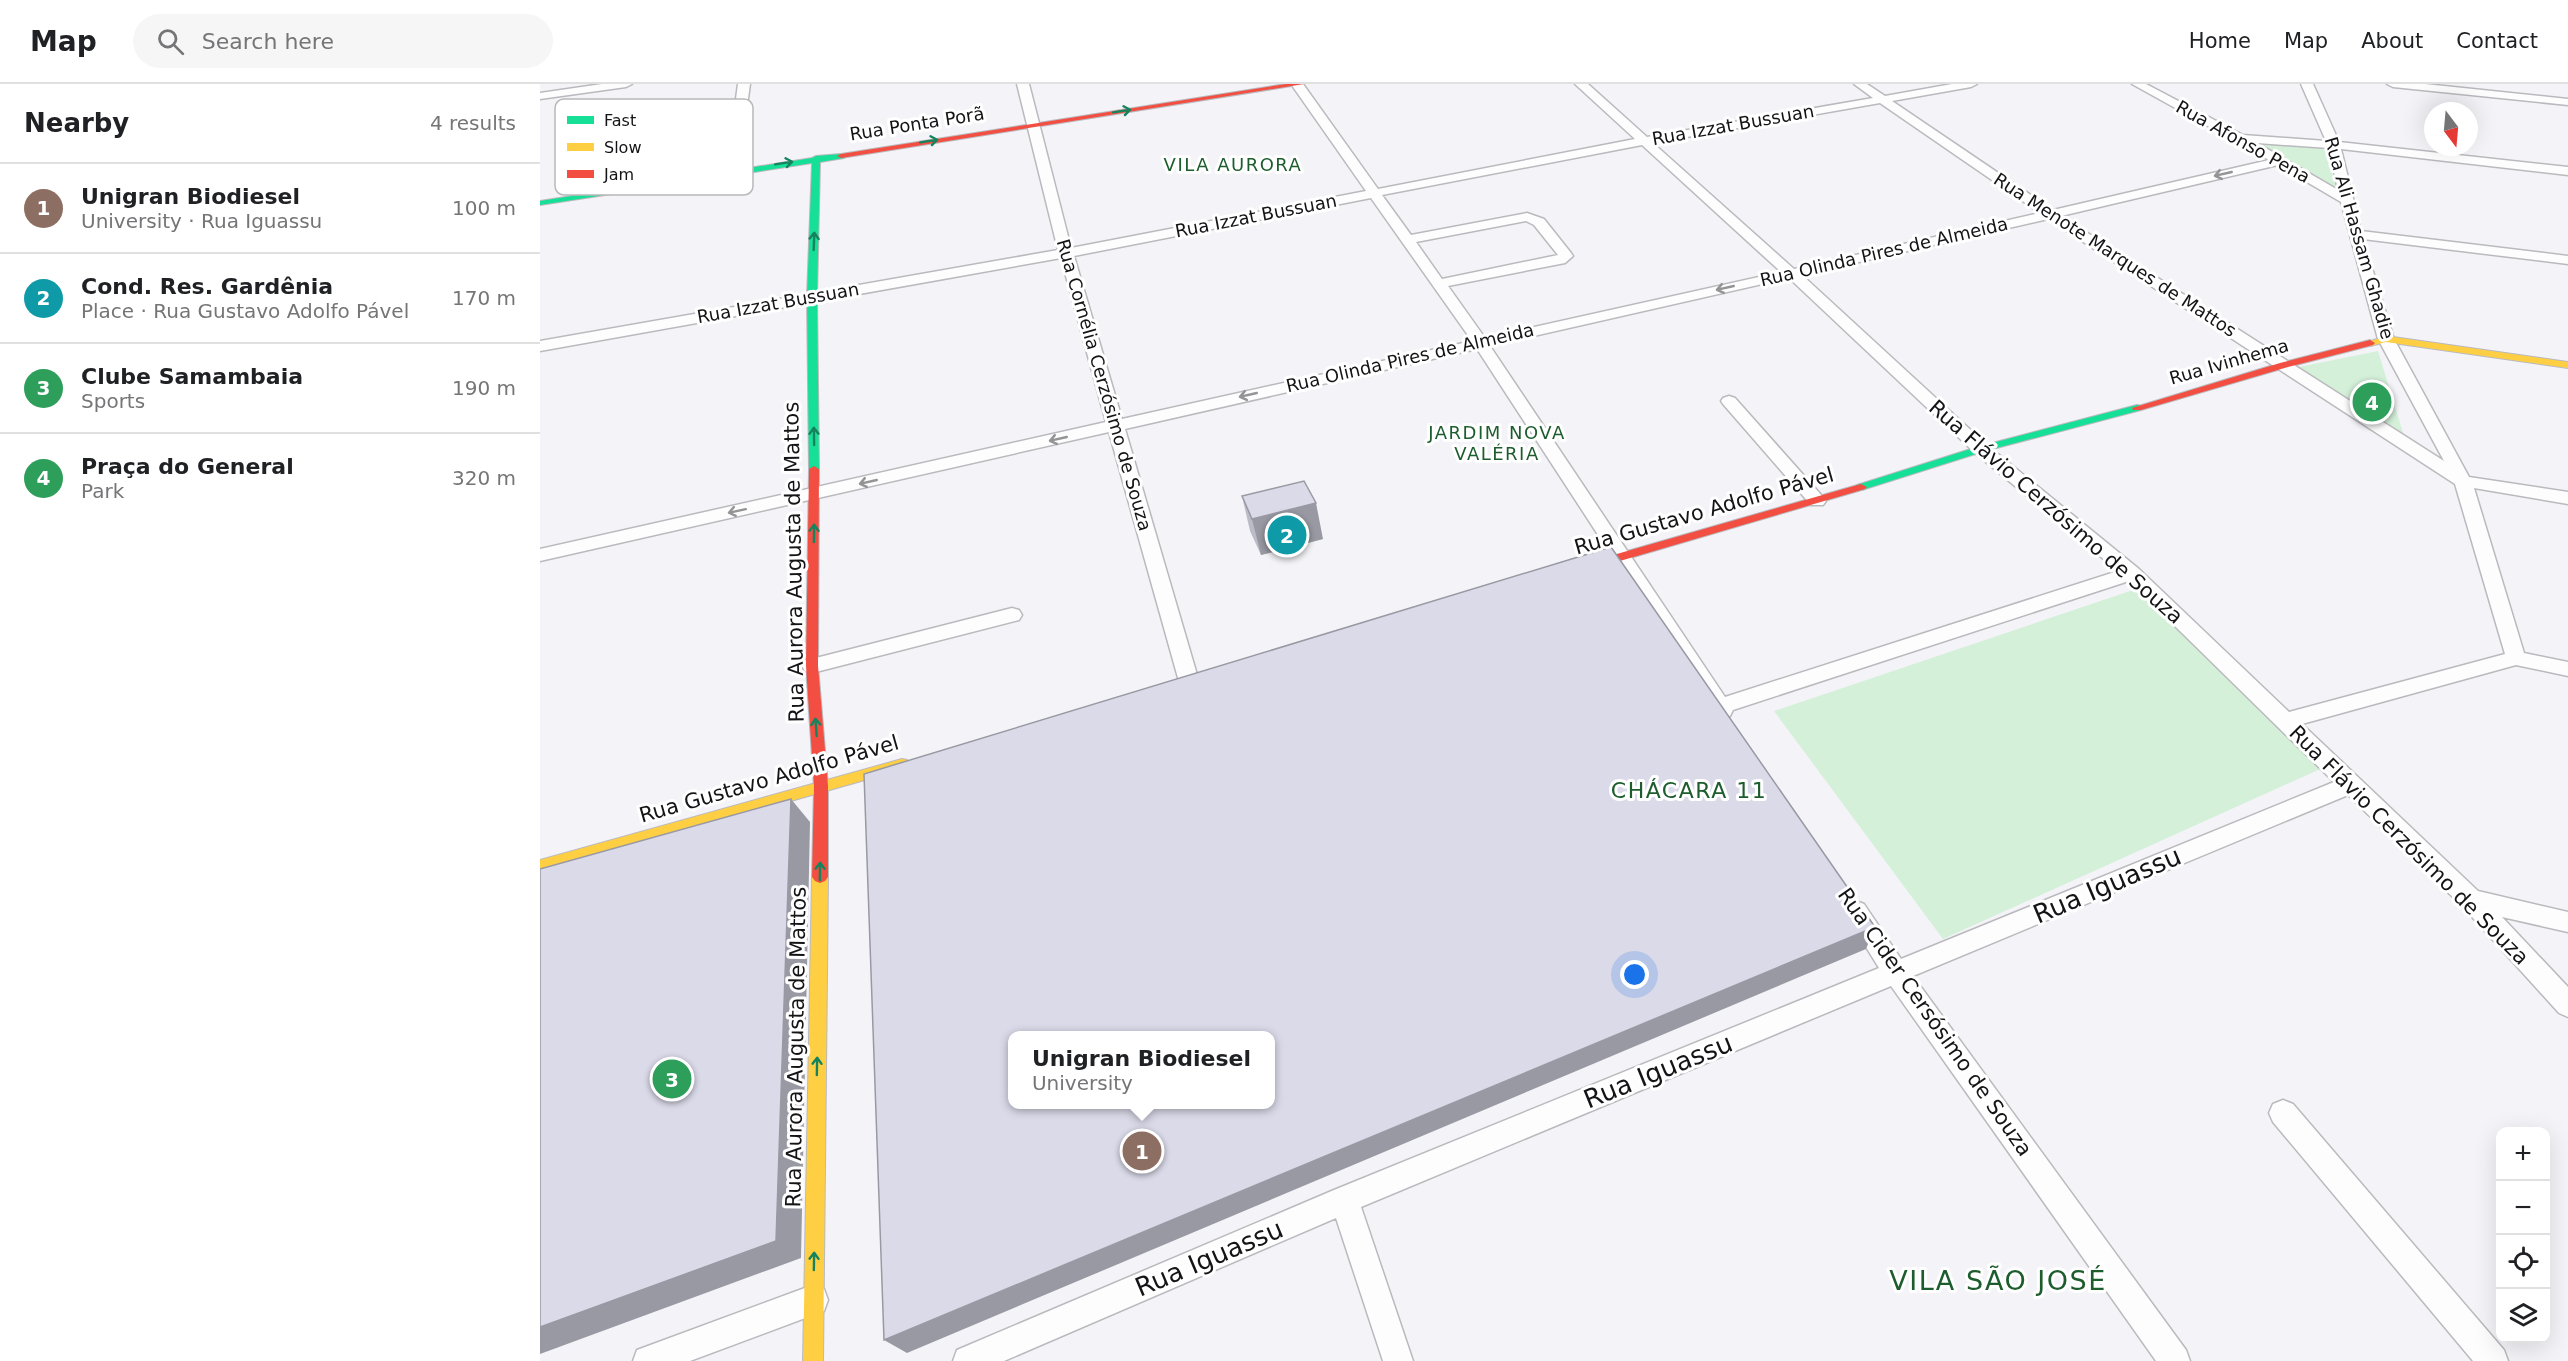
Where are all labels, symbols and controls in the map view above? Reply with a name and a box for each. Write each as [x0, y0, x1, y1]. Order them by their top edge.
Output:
search box [133, 14, 553, 68]
text: Map [30, 25, 97, 58]
icon: search [154, 25, 187, 58]
text: Search here [202, 29, 334, 54]
text: Home [2189, 29, 2251, 53]
text: Map [2284, 29, 2328, 53]
text: About [2361, 29, 2423, 53]
text: Contact [2456, 29, 2538, 53]
street label: Rua Afonso Pena [2172, 96, 2314, 187]
legend [555, 99, 753, 195]
street label: Rua Izzat Bussuan [1650, 100, 1816, 149]
north arrow [2424, 102, 2478, 156]
street label: Rua Ponta Porã [848, 103, 986, 145]
one-way arrow [1111, 106, 1131, 117]
text: Nearby [24, 108, 129, 138]
text: 4 results [430, 111, 516, 135]
text: Fast [604, 111, 636, 130]
street label: Rua Ali Hassam Ghadie [2321, 134, 2398, 341]
one-way arrow [918, 135, 938, 146]
text: Slow [604, 138, 641, 157]
district label: VILA AURORA [1164, 154, 1302, 175]
one-way arrow [774, 157, 794, 168]
text: Jam [603, 165, 634, 184]
street label: Rua Menote Marques de Mattos [1990, 168, 2240, 341]
one-way arrow [2213, 169, 2232, 181]
text: Unigran Biodiesel [81, 184, 300, 209]
street label: Rua Izzat Bussuan [1173, 190, 1339, 241]
text: 1 [37, 196, 50, 220]
text: 100 m [452, 196, 516, 220]
text: University · Rua Iguassu [81, 209, 322, 233]
street label: Rua Olinda Pires de Almeida [1758, 213, 2010, 290]
one-way arrow [808, 231, 819, 251]
street label: Rua Cornélia Cerzósimo de Souza [1053, 237, 1156, 533]
text: Cond. Res. Gardênia [81, 274, 333, 299]
street label: Rua Izzat Bussuan [695, 278, 861, 327]
one-way arrow [1716, 282, 1735, 294]
text: 2 [37, 286, 50, 310]
text: 170 m [452, 286, 516, 310]
text: Place · Rua Gustavo Adolfo Pável [81, 299, 409, 323]
street label: Rua Olinda Pires de Almeida [1284, 319, 1536, 396]
street label: Rua Ivinhema [2167, 334, 2291, 389]
text: Clube Samambaia [81, 364, 303, 389]
text: 3 [37, 376, 50, 400]
text: 190 m [452, 376, 516, 400]
pin: 4 [2352, 380, 2392, 424]
text: Sports [81, 389, 145, 413]
one-way arrow [1239, 390, 1258, 402]
street label: Rua Flávio Cerzósimo de Souza [1924, 395, 2188, 629]
street label: Rua Aurora Augusta de Mattos [779, 402, 809, 722]
district label: JARDIM NOVA VALÉRIA [1427, 422, 1566, 464]
one-way arrow [808, 426, 819, 446]
one-way arrow [1049, 434, 1068, 445]
text: Praça do General [81, 454, 294, 479]
street label: Rua Gustavo Adolfo Pável [1572, 462, 1836, 560]
text: 4 [37, 466, 50, 490]
text: 320 m [452, 466, 516, 490]
one-way arrow [859, 477, 878, 489]
text: Park [81, 479, 124, 503]
one-way arrow [727, 506, 746, 518]
pin: 2 [1268, 512, 1306, 558]
one-way arrow [808, 523, 820, 543]
one-way arrow [811, 718, 822, 738]
street label: Rua Flávio Cerzósimo de Souza [2284, 720, 2534, 970]
street label: Rua Gustavo Adolfo Pável [637, 730, 901, 828]
district label: CHÁCARA 11 [1611, 778, 1767, 803]
street label: Rua Iguassu [2029, 840, 2185, 930]
one-way arrow [814, 861, 826, 881]
street label: Rua Cider Cersósimo de Souza [1833, 883, 2037, 1161]
street label: Rua Aurora Augusta de Mattos [781, 887, 811, 1207]
your location [1620, 960, 1649, 989]
street label: Rua Iguassu [1579, 1028, 1737, 1114]
popup [1008, 1031, 1275, 1109]
text: Unigran Biodiesel [1032, 1046, 1251, 1071]
pin: 3 [652, 1056, 692, 1102]
one-way arrow [811, 1056, 823, 1076]
text: University [1032, 1071, 1133, 1095]
map controls [2496, 1127, 2550, 1343]
button: + [2496, 1127, 2550, 1181]
pin: 1 [1122, 1128, 1162, 1174]
button: − [2496, 1181, 2550, 1235]
street label: Rua Iguassu [1131, 1213, 1287, 1303]
button: locate [2496, 1235, 2550, 1289]
one-way arrow [808, 1251, 820, 1271]
district label: VILA SÃO JOSÉ [1889, 1265, 2107, 1296]
button: layers [2496, 1289, 2550, 1343]

